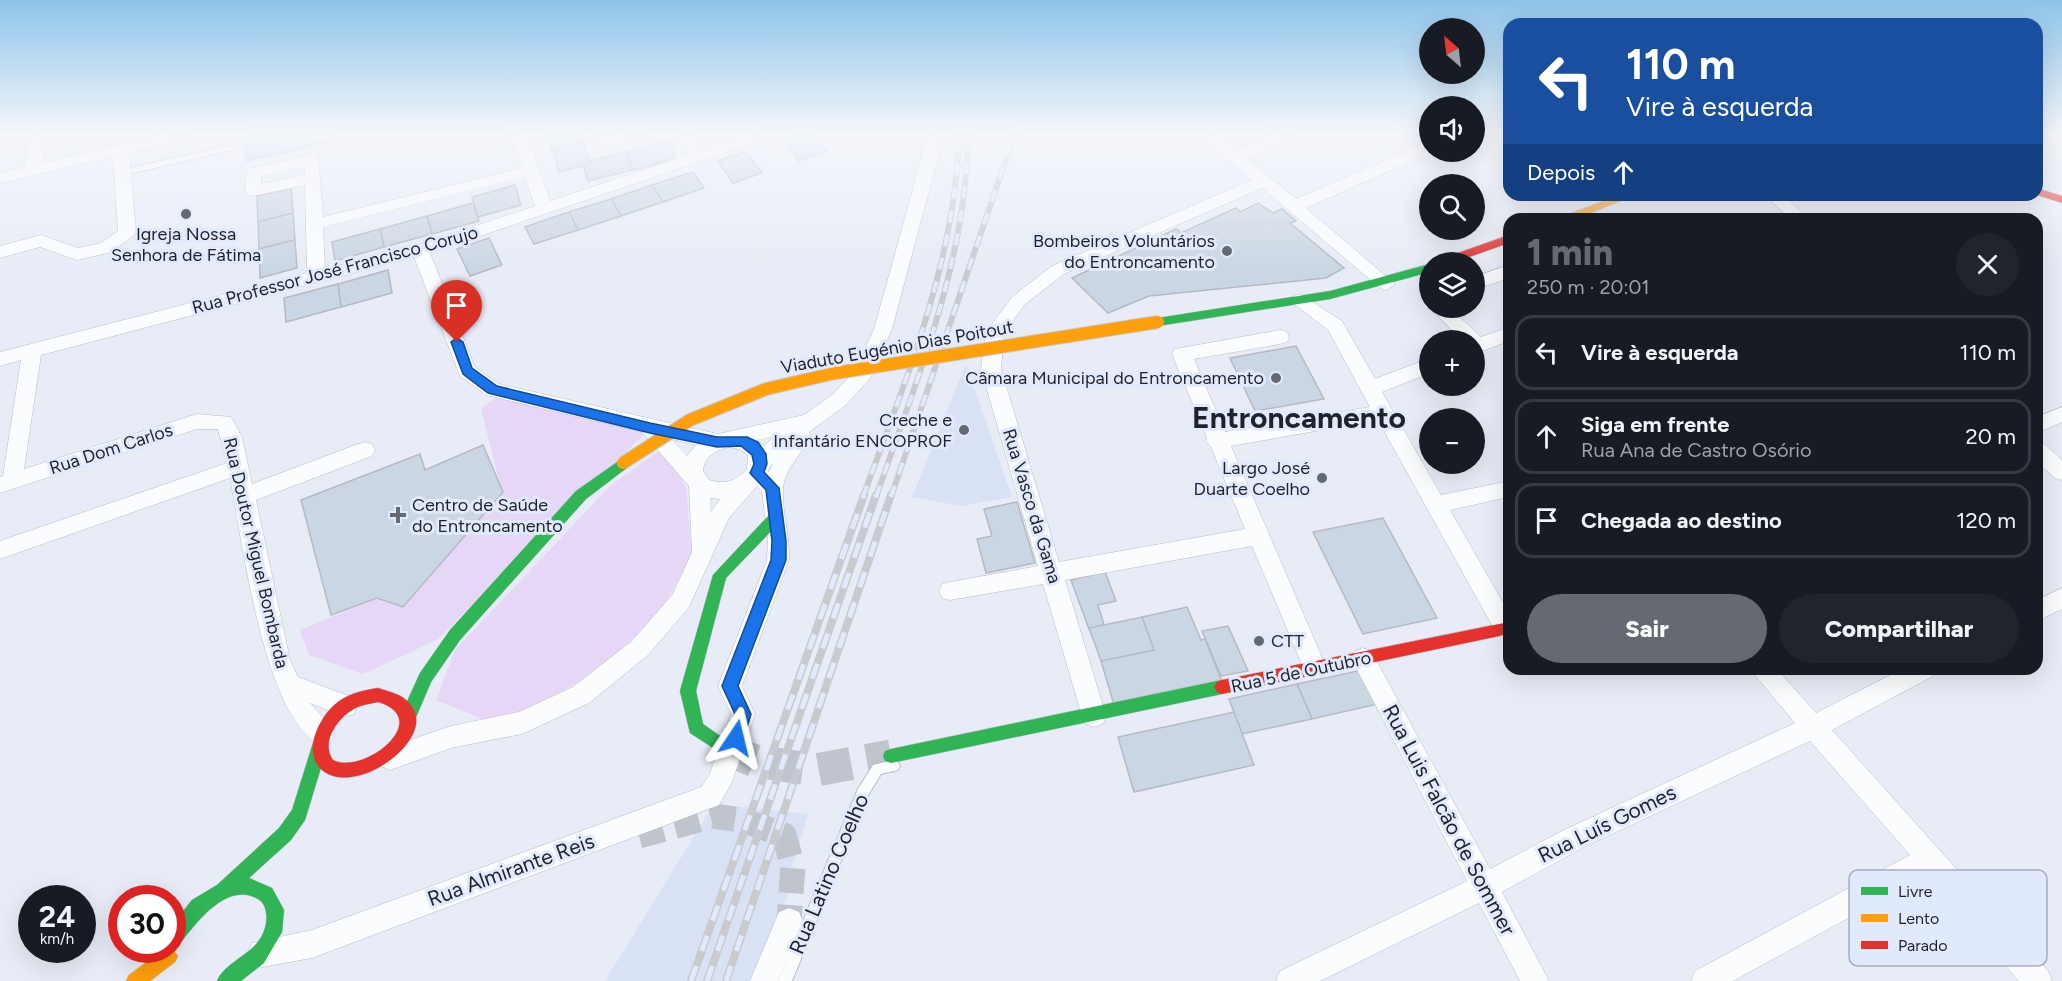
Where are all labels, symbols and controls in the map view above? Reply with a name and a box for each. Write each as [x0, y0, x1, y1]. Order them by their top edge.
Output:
north arrow [1419, 18, 1485, 84]
map controls [1419, 18, 1485, 474]
text: 110 m [1626, 39, 1735, 90]
icon: left [1527, 42, 1605, 120]
text: Vire à esquerda [1626, 90, 1813, 123]
button: sound [1419, 96, 1485, 162]
icon: ahead [1607, 156, 1640, 189]
text: Depois [1527, 159, 1595, 186]
button: search [1419, 174, 1485, 240]
marker: Igreja Nossa Senhora de Fátima [179, 207, 193, 221]
street label: Rua Professor José Francisco Corujo [190, 221, 480, 319]
place label: Igreja Nossa Senhora de Fátima [111, 223, 261, 266]
place label: Bombeiros Voluntários do Entroncamento [1033, 230, 1215, 273]
text: 1 min [1527, 231, 1613, 274]
button: close [1956, 233, 2019, 296]
marker: Bombeiros Voluntários do Entroncamento [1220, 244, 1234, 258]
button: layers [1419, 252, 1485, 318]
text: 250 m · 20:01 [1527, 275, 1650, 299]
pin [431, 280, 482, 342]
icon: arrive [440, 289, 473, 322]
street label: Viaduto Eugénio Dias Poitout [779, 316, 1015, 378]
button: + [1419, 330, 1485, 396]
icon: left [1530, 336, 1563, 369]
text: Vire à esquerda [1581, 339, 1739, 366]
text: 110 m [1960, 339, 2016, 366]
place label: Câmara Municipal do Entroncamento [965, 367, 1264, 389]
marker: Câmara Municipal do Entroncamento [1269, 371, 1283, 385]
district label: Entroncamento [1192, 399, 1406, 436]
button: − [1419, 408, 1485, 474]
place label: Creche e Infantário ENCOPROF [773, 409, 952, 452]
text: Siga em frente [1581, 411, 1729, 438]
street label: Rua Dom Carlos [46, 419, 176, 479]
icon: ahead [1530, 420, 1563, 453]
marker: Creche e Infantário ENCOPROF [957, 423, 971, 437]
text: 20 m [1965, 423, 2016, 450]
street label: Rua Vasco da Gama [998, 426, 1066, 586]
street label: Rua Doutor Miguel Bombarda [219, 436, 293, 670]
text: Rua Ana de Castro Osório [1581, 438, 1811, 462]
place label: Largo José Duarte Coelho [1194, 457, 1310, 500]
marker: Largo José Duarte Coelho [1315, 471, 1329, 485]
place label: Centro de Saúde do Entroncamento [412, 494, 563, 537]
icon: arrive [1530, 504, 1563, 537]
marker: Centro de Saúde do Entroncamento [389, 506, 407, 524]
text: Chegada ao destino [1581, 507, 1782, 534]
text: 120 m [1956, 507, 2016, 534]
button: Sair [1527, 594, 1767, 663]
button: Compartilhar [1779, 594, 2019, 663]
place label: CTT [1271, 630, 1304, 652]
marker: CTT [1252, 634, 1266, 648]
street label: Rua 5 de Outubro [1229, 646, 1373, 698]
street label: Rua Luis Falcão de Sommer [1378, 700, 1521, 939]
position arrow [704, 706, 768, 770]
street label: Rua Luís Gomes [1534, 779, 1680, 868]
street label: Rua Latino Coelho [784, 790, 874, 958]
street label: Rua Almirante Reis [424, 828, 598, 911]
legend [1849, 870, 2047, 966]
text: Livre [1898, 882, 1933, 901]
speed limit sign: 30 [108, 885, 186, 963]
text: 24 [39, 898, 75, 935]
text: Lento [1898, 909, 1939, 928]
text: km/h [40, 930, 74, 948]
text: Parado [1898, 936, 1948, 955]

